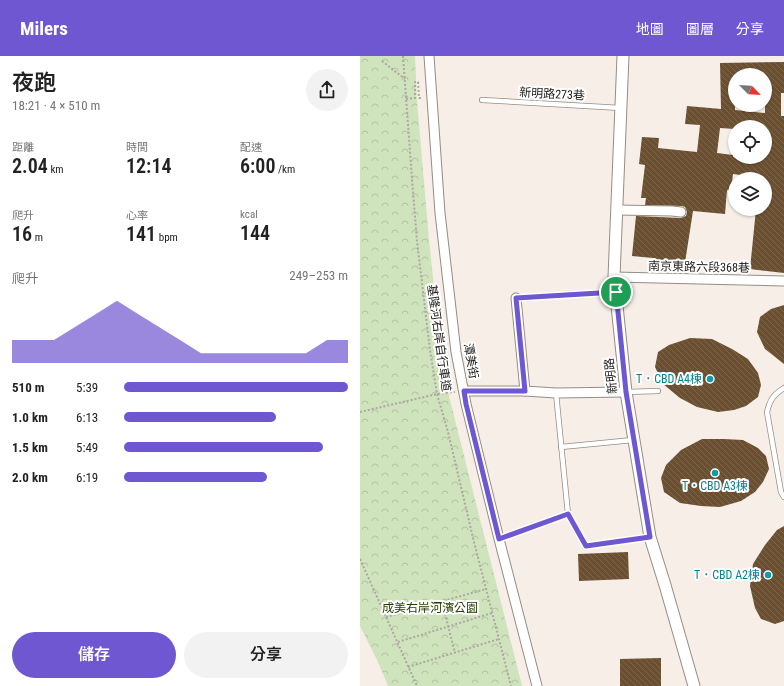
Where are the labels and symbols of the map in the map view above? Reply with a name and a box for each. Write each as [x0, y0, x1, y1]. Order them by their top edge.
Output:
north arrow [728, 68, 772, 112]
street label: 新明路273巷 [519, 85, 585, 103]
street label: 南京東路六段368巷 [648, 259, 750, 275]
pin [599, 275, 633, 309]
street label: 基隆河右岸自行車道 [425, 284, 453, 392]
street label: 潭美街 [461, 342, 481, 380]
street label: 新明路 [602, 357, 620, 395]
place label: T．CBD A4棟 [636, 372, 702, 386]
marker: T．CBD A4棟 [705, 374, 715, 384]
marker: T．CBD A3棟 [710, 468, 720, 478]
place label: T．CBD A3棟 [682, 479, 748, 493]
place label: T．CBD A2棟 [694, 568, 760, 582]
marker: T．CBD A2棟 [763, 570, 773, 580]
park label: 成美右岸河濱公園 [382, 601, 478, 615]

